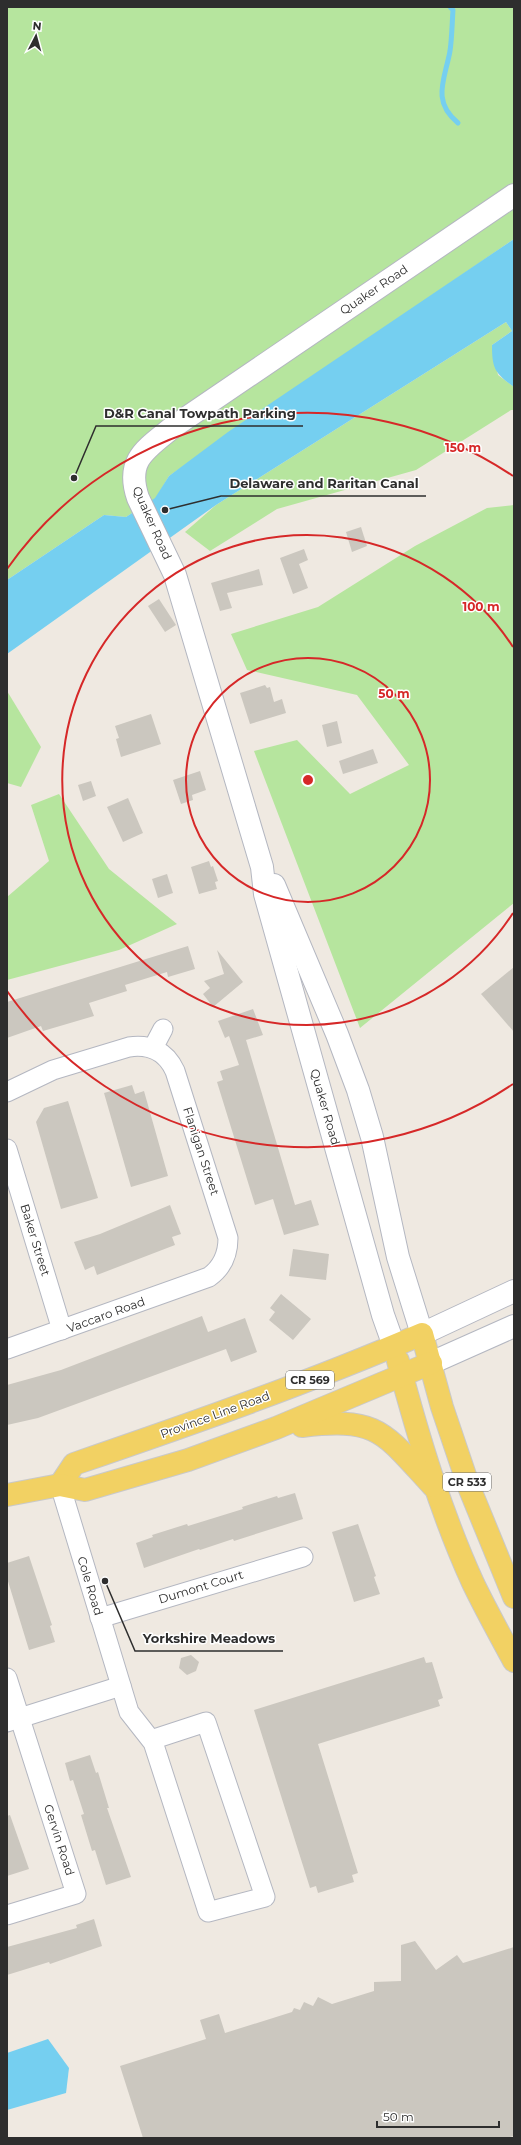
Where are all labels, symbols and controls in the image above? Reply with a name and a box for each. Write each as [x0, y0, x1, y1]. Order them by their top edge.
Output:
north arrow [16, 16, 56, 56]
text: N [32, 19, 42, 33]
street label: Quaker Road [337, 261, 411, 318]
callout: D&R Canal Towpath Parking [96, 401, 303, 426]
text: D&R Canal Towpath Parking [104, 405, 296, 421]
text: 150 m [445, 440, 481, 455]
callout: Delaware and Raritan Canal [221, 471, 426, 496]
text: Delaware and Raritan Canal [229, 475, 419, 491]
street label: Quaker Road [130, 484, 175, 562]
text: 100 m [463, 599, 499, 614]
text: 50 m [378, 686, 410, 701]
centre of rings [301, 773, 315, 787]
street label: Quaker Road [307, 1067, 344, 1147]
street label: Flanigan Street [180, 1105, 223, 1197]
street label: Baker Street [17, 1202, 54, 1278]
street label: Vaccaro Road [65, 1293, 147, 1336]
road number: CR 569 [286, 1371, 334, 1389]
street label: Province Line Road [158, 1388, 272, 1441]
road number: CR 533 [443, 1473, 491, 1491]
street label: Cole Road [74, 1555, 107, 1617]
street label: Dumont Court [157, 1566, 245, 1607]
callout: Yorkshire Meadows [135, 1626, 283, 1651]
text: Yorkshire Meadows [142, 1630, 275, 1646]
street label: Gervin Road [41, 1802, 78, 1877]
scale bar [377, 2103, 499, 2129]
text: 50 m [383, 2109, 414, 2124]

